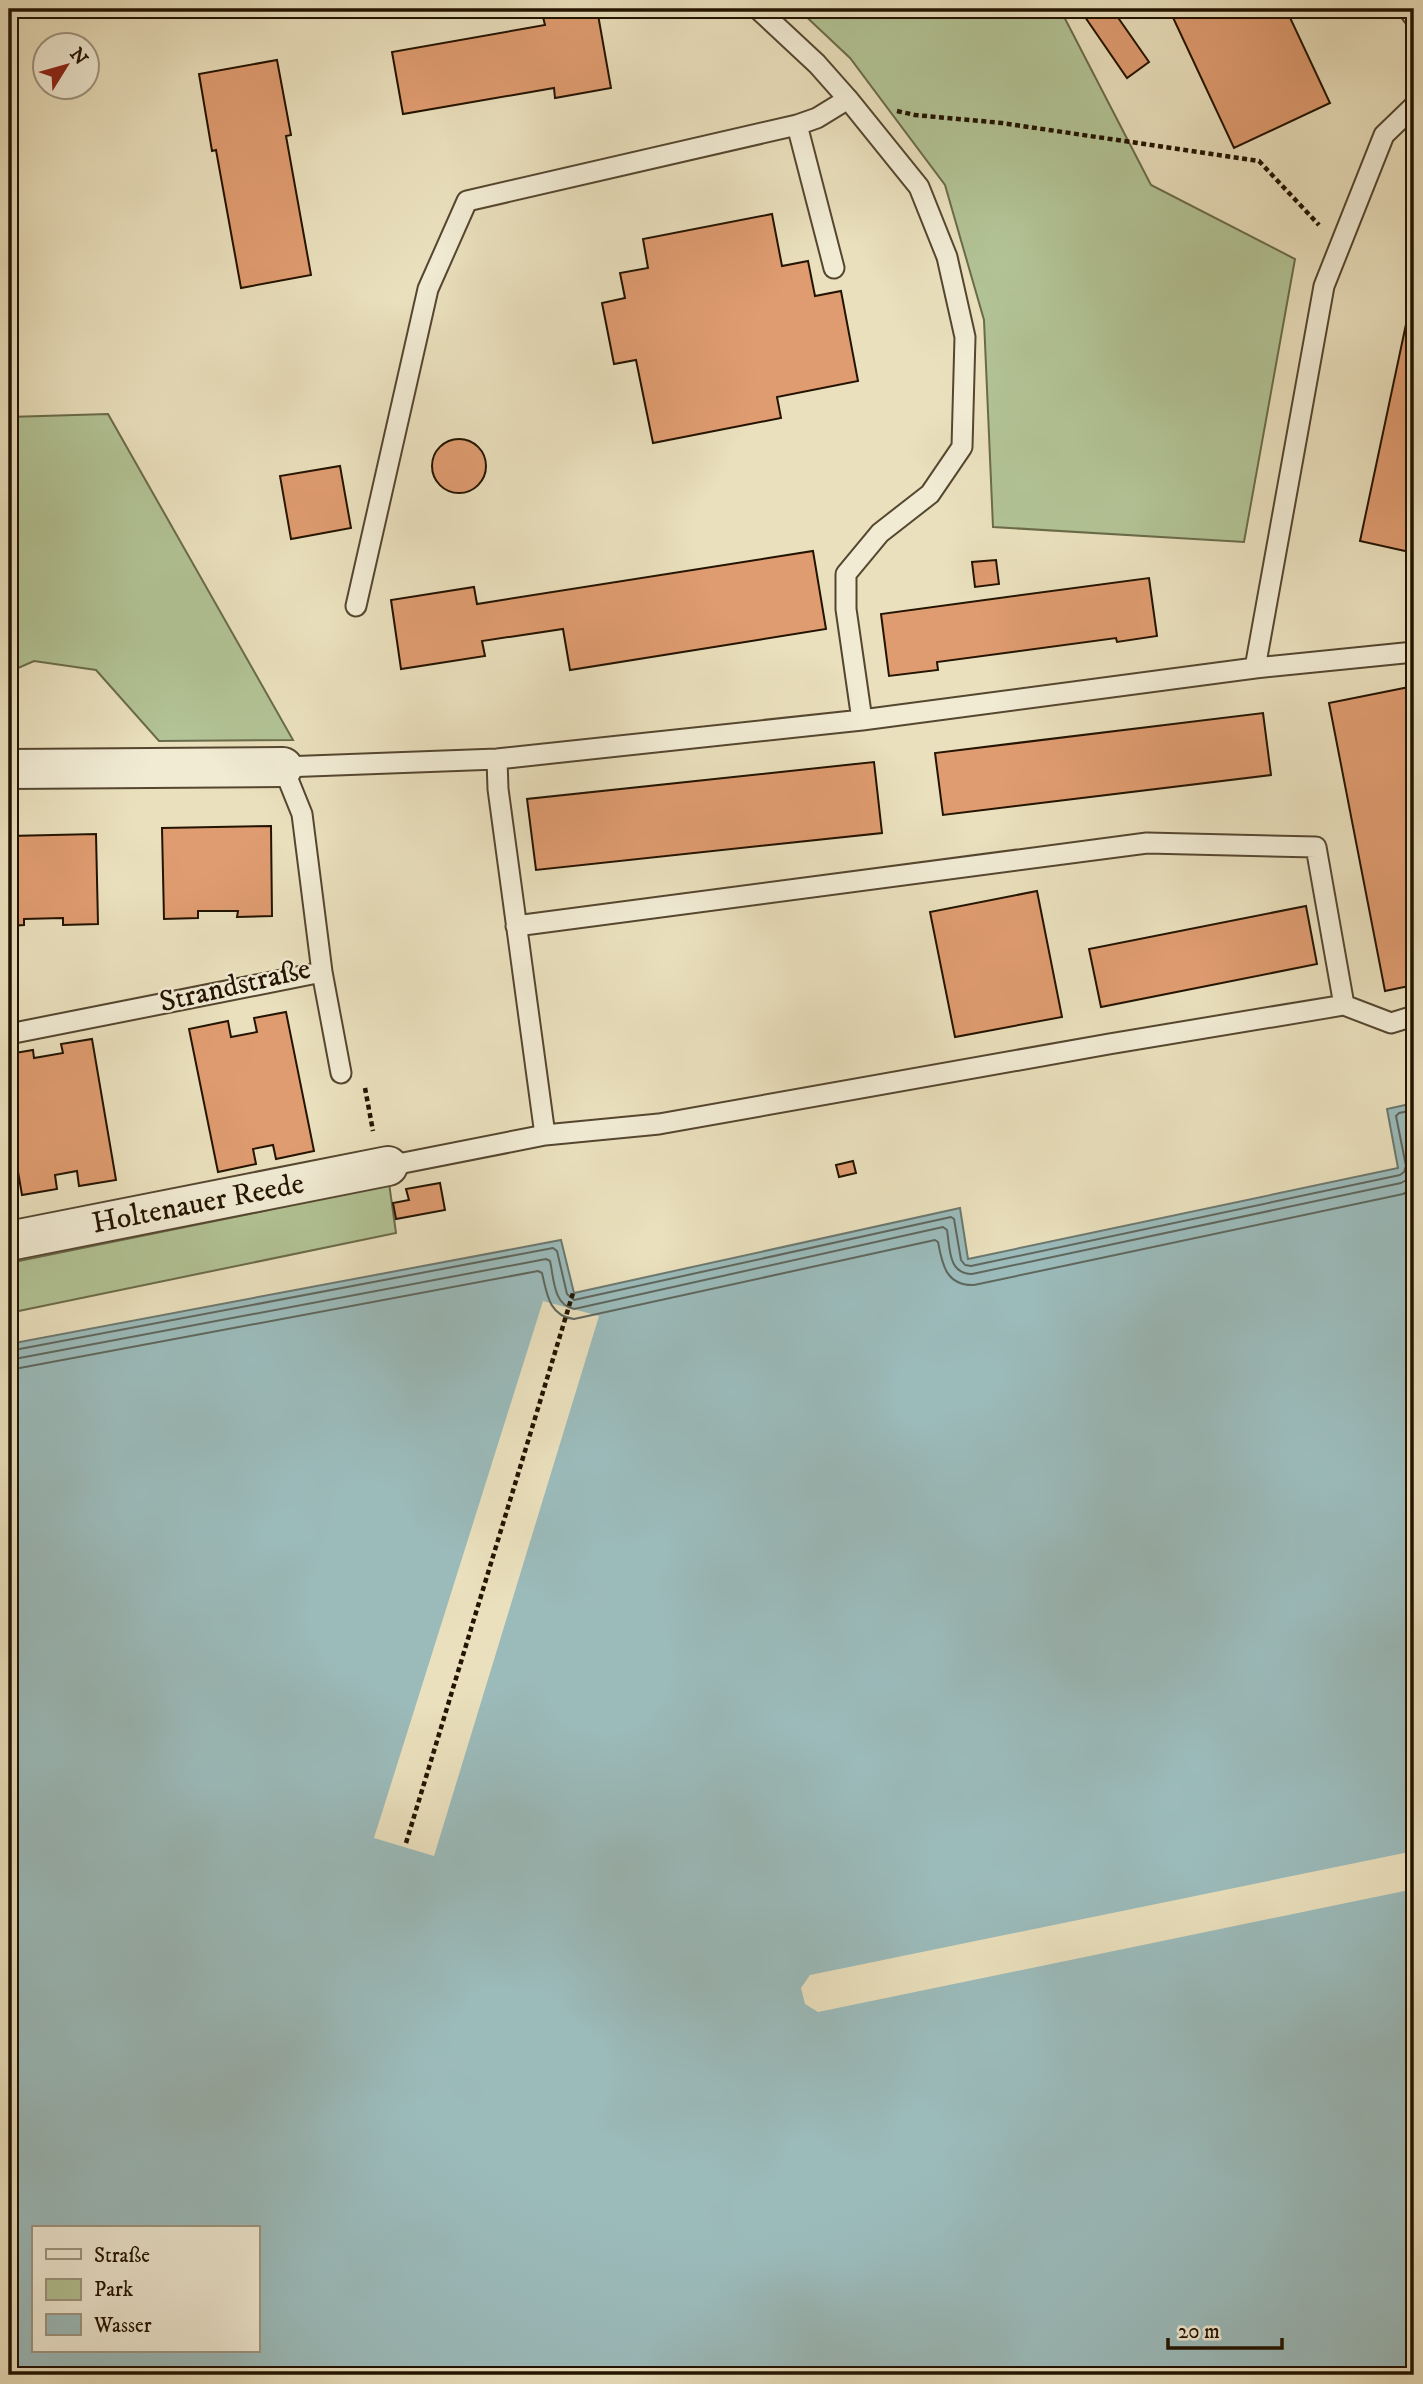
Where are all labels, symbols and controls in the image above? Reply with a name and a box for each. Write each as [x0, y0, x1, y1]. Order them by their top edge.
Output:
north arrow [32, 32, 102, 102]
text: N [64, 44, 92, 70]
street label: Strandstraße [156, 951, 314, 1021]
street label: Holtenauer Reede [89, 1165, 307, 1243]
legend [32, 2226, 259, 2352]
text: Straße [94, 2243, 150, 2269]
text: Park [94, 2277, 134, 2303]
scale bar [1168, 2307, 1281, 2351]
text: Wasser [93, 2313, 152, 2339]
text: 20 m [1178, 2319, 1220, 2345]

